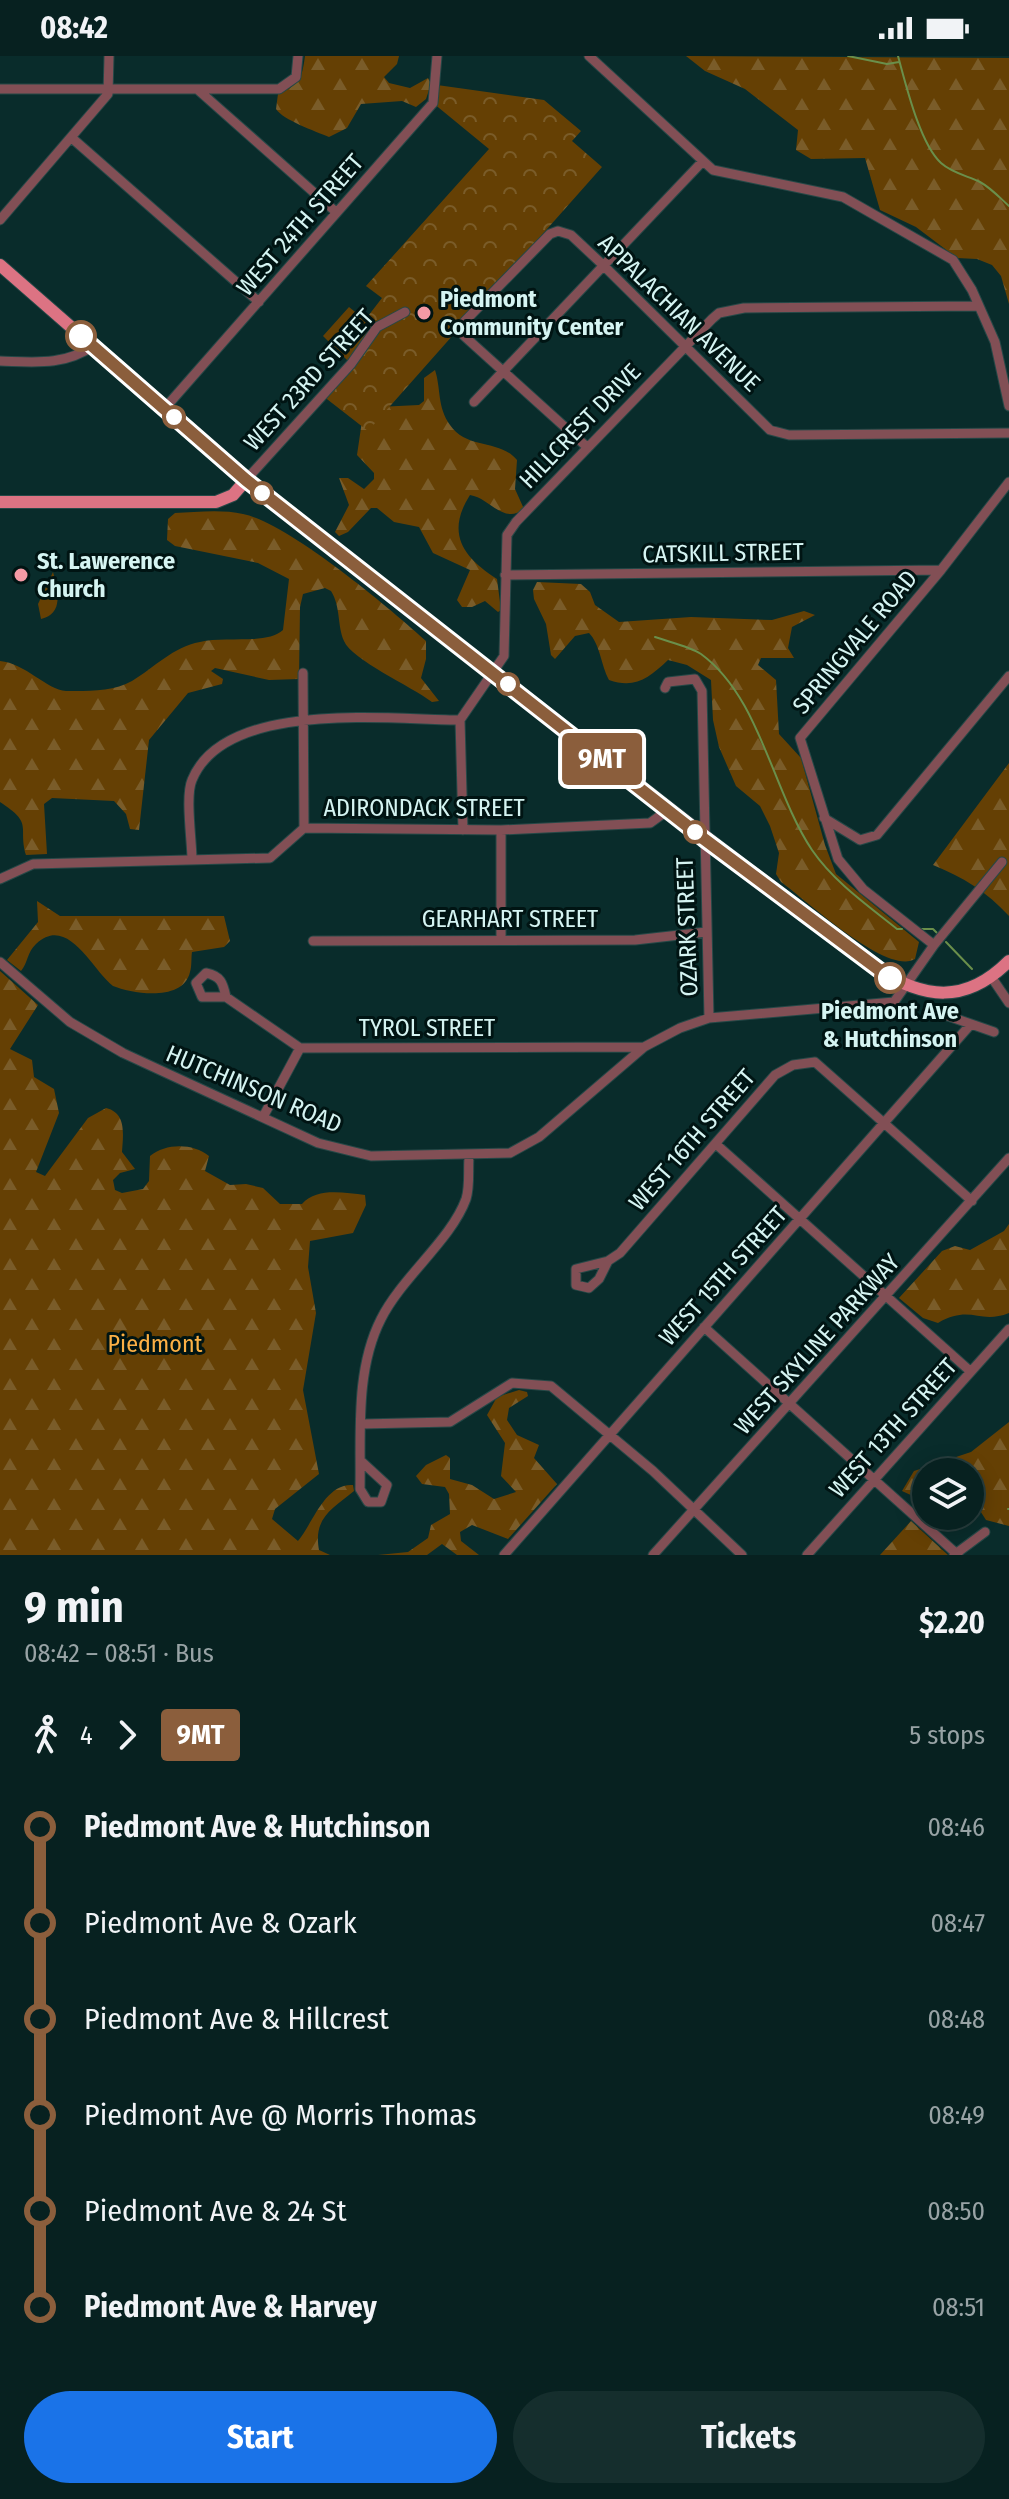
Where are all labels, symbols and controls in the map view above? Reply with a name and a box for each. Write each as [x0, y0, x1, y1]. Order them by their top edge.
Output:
text: 08:42 [40, 10, 108, 46]
street label: WEST 24TH STREET [231, 149, 369, 301]
street label: APPALACHIAN AVENUE [592, 229, 766, 397]
place label: Piedmont Community Center [440, 285, 624, 341]
street label: WEST 23RD STREET [238, 304, 380, 456]
marker: Piedmont Community Center [415, 304, 433, 322]
unlabelled marker [66, 321, 96, 351]
street label: HILLCREST DRIVE [514, 358, 646, 494]
unlabelled marker [163, 406, 185, 428]
unlabelled marker [251, 482, 273, 504]
street label: CATSKILL STREET [642, 538, 804, 568]
place label: St. Lawerence Church [37, 547, 175, 603]
street label: SPRINGVALE ROAD [787, 565, 923, 719]
marker: St. Lawerence Church [12, 566, 30, 584]
unlabelled marker [497, 673, 519, 695]
line badge: 9MT [556, 733, 648, 785]
text: 9MT [578, 742, 626, 775]
street label: ADIRONDACK STREET [323, 794, 525, 822]
unlabelled marker [684, 821, 706, 843]
street label: OZARK STREET [671, 857, 703, 997]
street label: GEARHART STREET [422, 905, 598, 933]
marker: Piedmont Ave & Hutchinson [875, 963, 905, 993]
place label: Piedmont Ave & Hutchinson [821, 997, 959, 1053]
street label: TYROL STREET [359, 1014, 495, 1042]
street label: HUTCHINSON ROAD [162, 1039, 346, 1139]
street label: WEST 16TH STREET [623, 1064, 761, 1216]
street label: WEST 15TH STREET [653, 1201, 793, 1351]
street label: WEST SKYLINE PARKWAY [729, 1248, 905, 1440]
park label: Piedmont [108, 1330, 203, 1358]
street label: WEST 13TH STREET [823, 1353, 963, 1503]
map controls [912, 1458, 984, 1530]
button: layers [912, 1458, 984, 1530]
text: 9 min [24, 1581, 124, 1634]
text: $2.20 [919, 1605, 985, 1641]
text: 08:42 – 08:51 · Bus [24, 1638, 214, 1669]
icon: walk [24, 1713, 68, 1757]
icon: forward [105, 1713, 149, 1757]
text: 9MT [177, 1718, 224, 1751]
text: 4 [80, 1720, 93, 1751]
text: 5 stops [909, 1720, 985, 1751]
text: Piedmont Ave & Hutchinson [84, 1809, 431, 1845]
text: 08:46 [928, 1812, 985, 1843]
text: Piedmont Ave & Ozark [84, 1905, 357, 1941]
text: 08:47 [930, 1908, 985, 1939]
text: Piedmont Ave & Hillcrest [84, 2001, 389, 2037]
text: 08:48 [927, 2004, 985, 2035]
text: Piedmont Ave @ Morris Thomas [84, 2097, 477, 2133]
text: 08:49 [928, 2100, 985, 2131]
text: Piedmont Ave & 24 St [84, 2193, 346, 2229]
text: 08:50 [927, 2196, 985, 2227]
text: Piedmont Ave & Harvey [84, 2289, 377, 2325]
text: 08:51 [932, 2292, 985, 2323]
button: Start [24, 2391, 497, 2483]
button: Tickets [513, 2391, 985, 2483]

